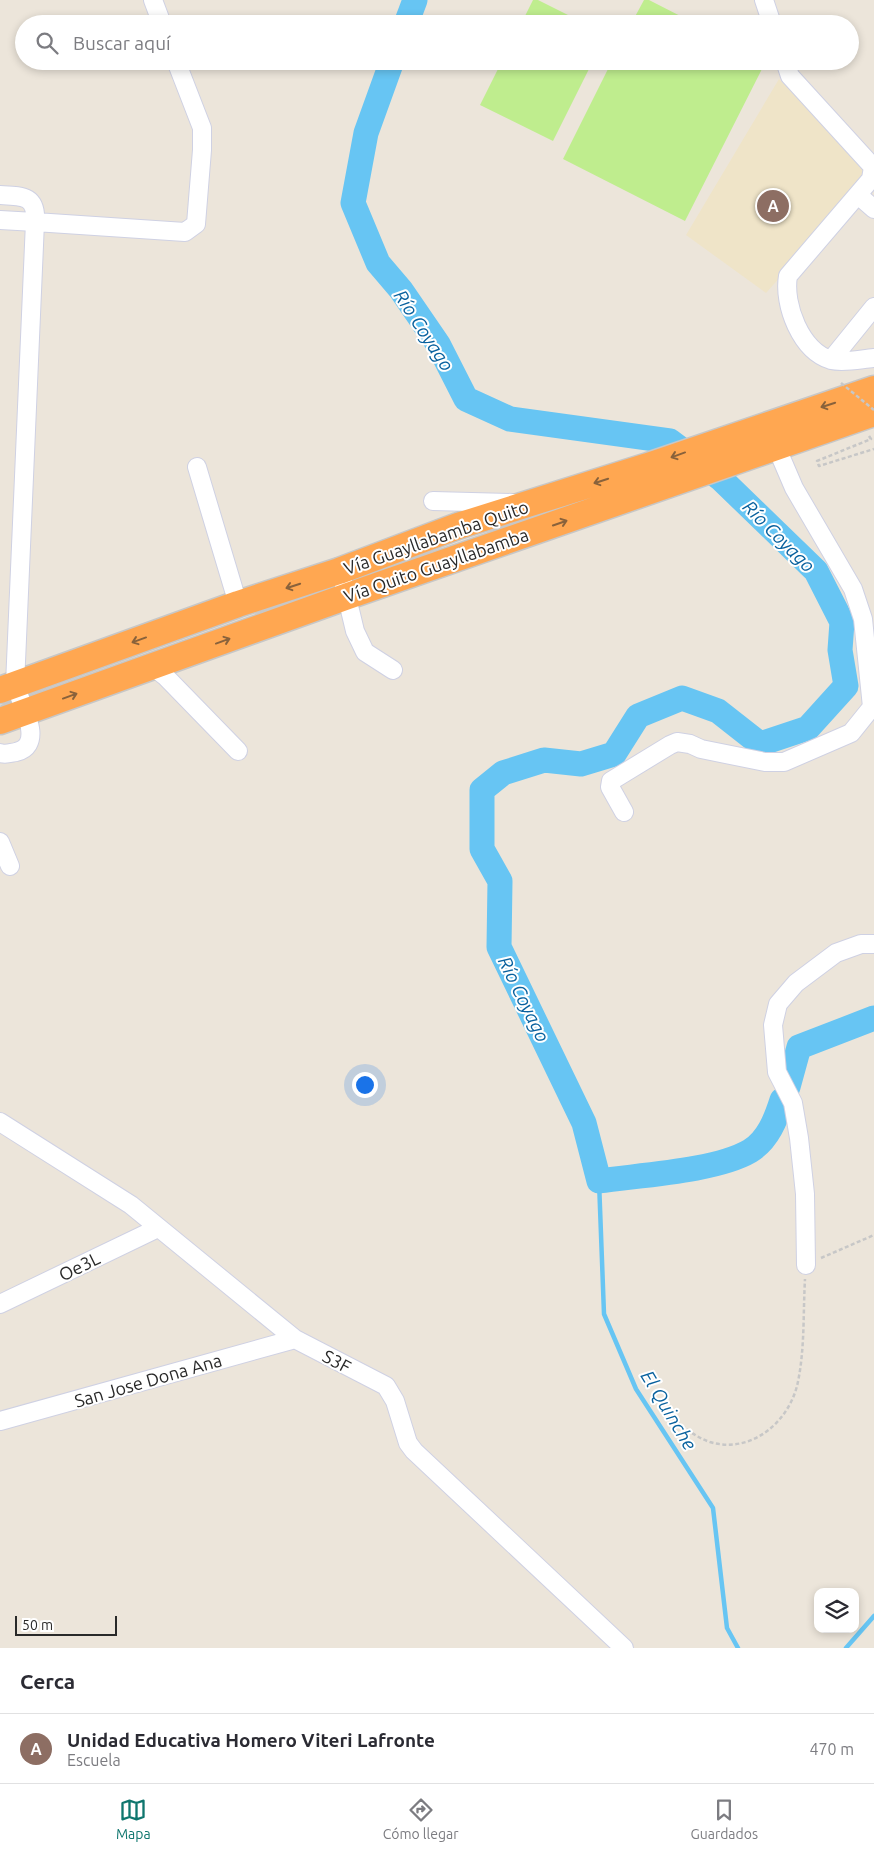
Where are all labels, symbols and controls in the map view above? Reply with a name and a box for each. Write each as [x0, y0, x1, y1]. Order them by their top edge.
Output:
search box [15, 15, 859, 70]
icon: search [33, 29, 61, 57]
text: Buscar aquí [73, 32, 171, 54]
pin: A [757, 187, 789, 225]
water label: Río Coyago [390, 285, 458, 375]
one-way arrow [820, 400, 836, 410]
one-way arrow [671, 451, 686, 460]
one-way arrow [594, 476, 610, 486]
street label: Vía Guayllabamba Quito [341, 496, 531, 579]
water label: Río Coyago [739, 496, 819, 576]
one-way arrow [552, 518, 567, 527]
street label: Vía Quito Guayllabamba [341, 524, 531, 607]
one-way arrow [286, 582, 301, 591]
one-way arrow [132, 636, 148, 645]
one-way arrow [214, 636, 230, 645]
one-way arrow [61, 691, 77, 700]
water label: Río Coyago [494, 953, 554, 1045]
your location [352, 1072, 378, 1098]
street label: Oe3L [55, 1248, 103, 1284]
street label: S3F [319, 1345, 355, 1377]
street label: San Jose Dona Ana [72, 1349, 224, 1411]
water label: El Quinche [637, 1366, 702, 1454]
map controls [814, 1588, 859, 1633]
button: layers [814, 1588, 859, 1633]
scale bar [15, 1613, 118, 1636]
text: 50 m [22, 1617, 53, 1633]
text: Cerca [20, 1669, 75, 1693]
text: Unidad Educativa Homero Viteri Lafronte [67, 1729, 435, 1751]
text: A [30, 1740, 42, 1758]
text: 470 m [809, 1740, 854, 1758]
text: Escuela [67, 1751, 121, 1769]
tab: Mapa [116, 1796, 151, 1842]
tab: Cómo llegar [383, 1796, 458, 1842]
tab: Guardados [690, 1796, 758, 1842]

